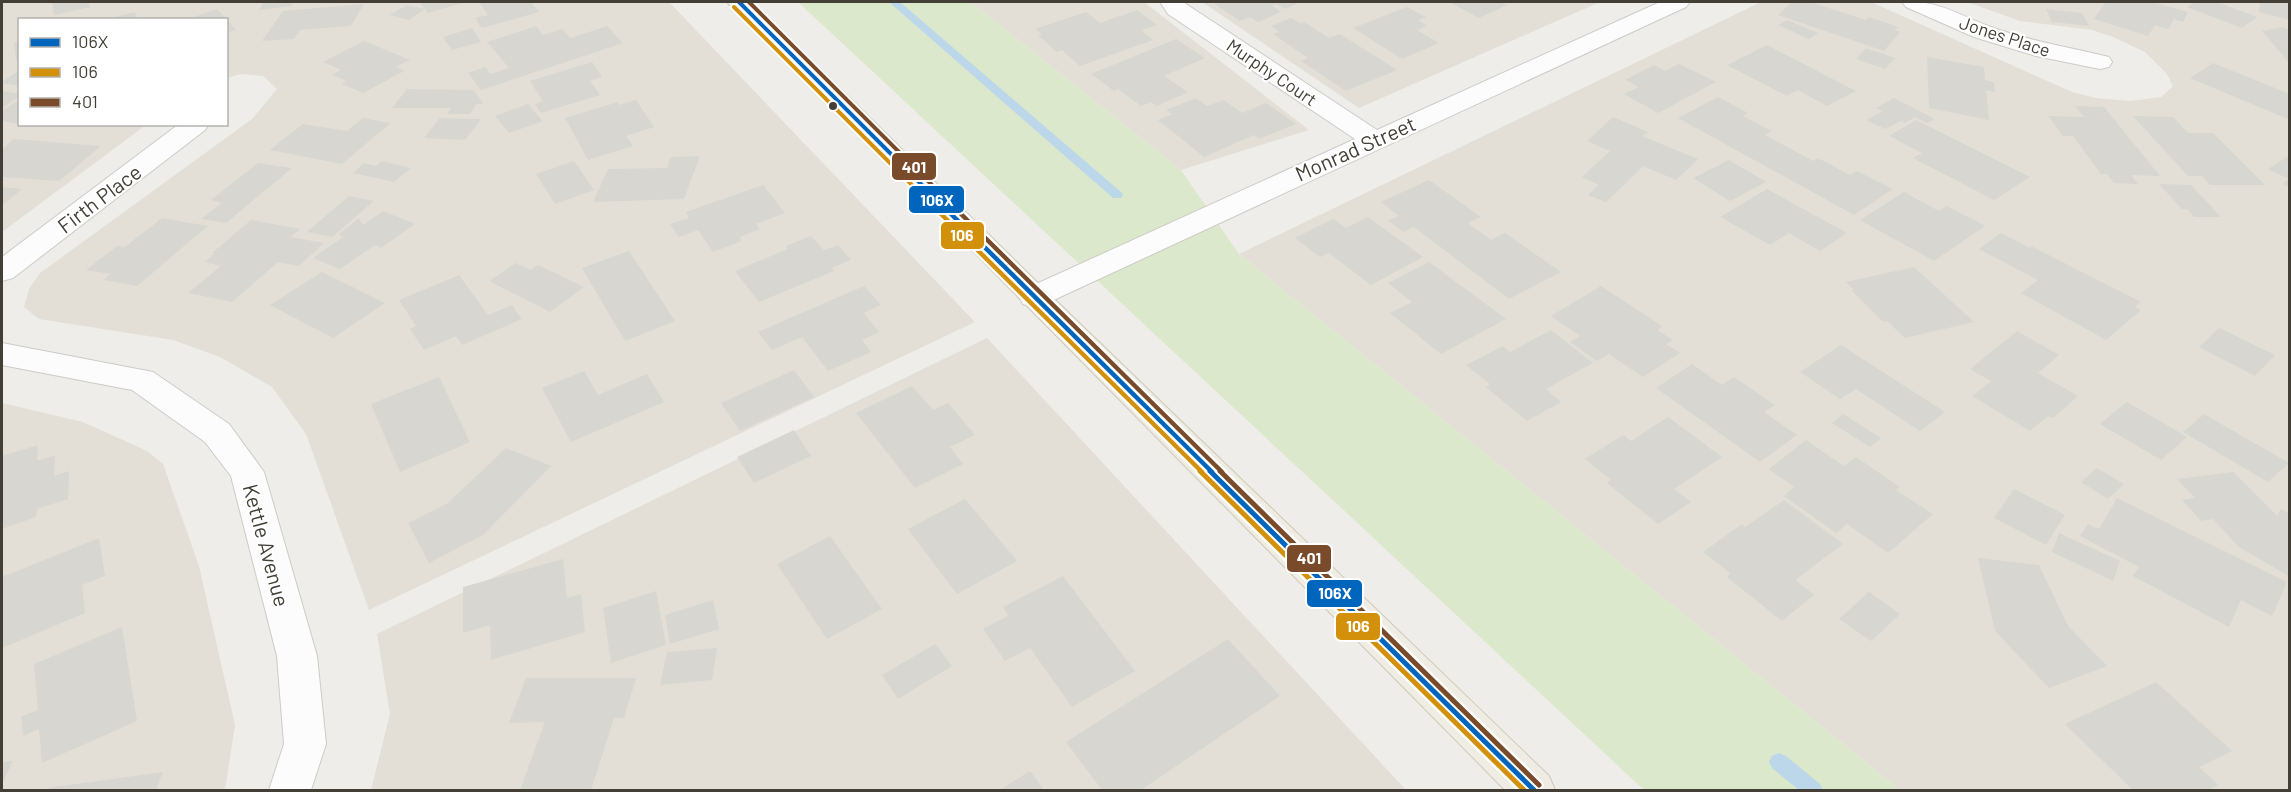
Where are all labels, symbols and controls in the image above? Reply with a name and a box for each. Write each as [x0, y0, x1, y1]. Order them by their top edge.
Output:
street label: Jones Place [1957, 11, 2053, 61]
legend [18, 18, 228, 126]
text: 106X [72, 30, 108, 52]
street label: Murphy Court [1223, 34, 1321, 110]
text: 106 [72, 60, 98, 82]
text: 401 [72, 90, 98, 112]
unlabelled marker [827, 100, 839, 112]
street label: Monrad Street [1291, 110, 1419, 186]
line badge: 401 [891, 152, 937, 181]
text: 401 [902, 157, 926, 176]
street label: Firth Place [52, 158, 146, 238]
line badge: 106X [908, 185, 965, 214]
text: 106X [920, 190, 954, 209]
line badge: 106 [940, 221, 985, 250]
text: 106 [950, 225, 974, 244]
street label: Kettle Avenue [239, 481, 295, 609]
line badge: 401 [1286, 544, 1332, 573]
text: 401 [1297, 548, 1321, 567]
line badge: 106X [1306, 579, 1363, 608]
text: 106X [1318, 583, 1352, 602]
line badge: 106 [1335, 612, 1381, 641]
text: 106 [1346, 616, 1370, 635]

